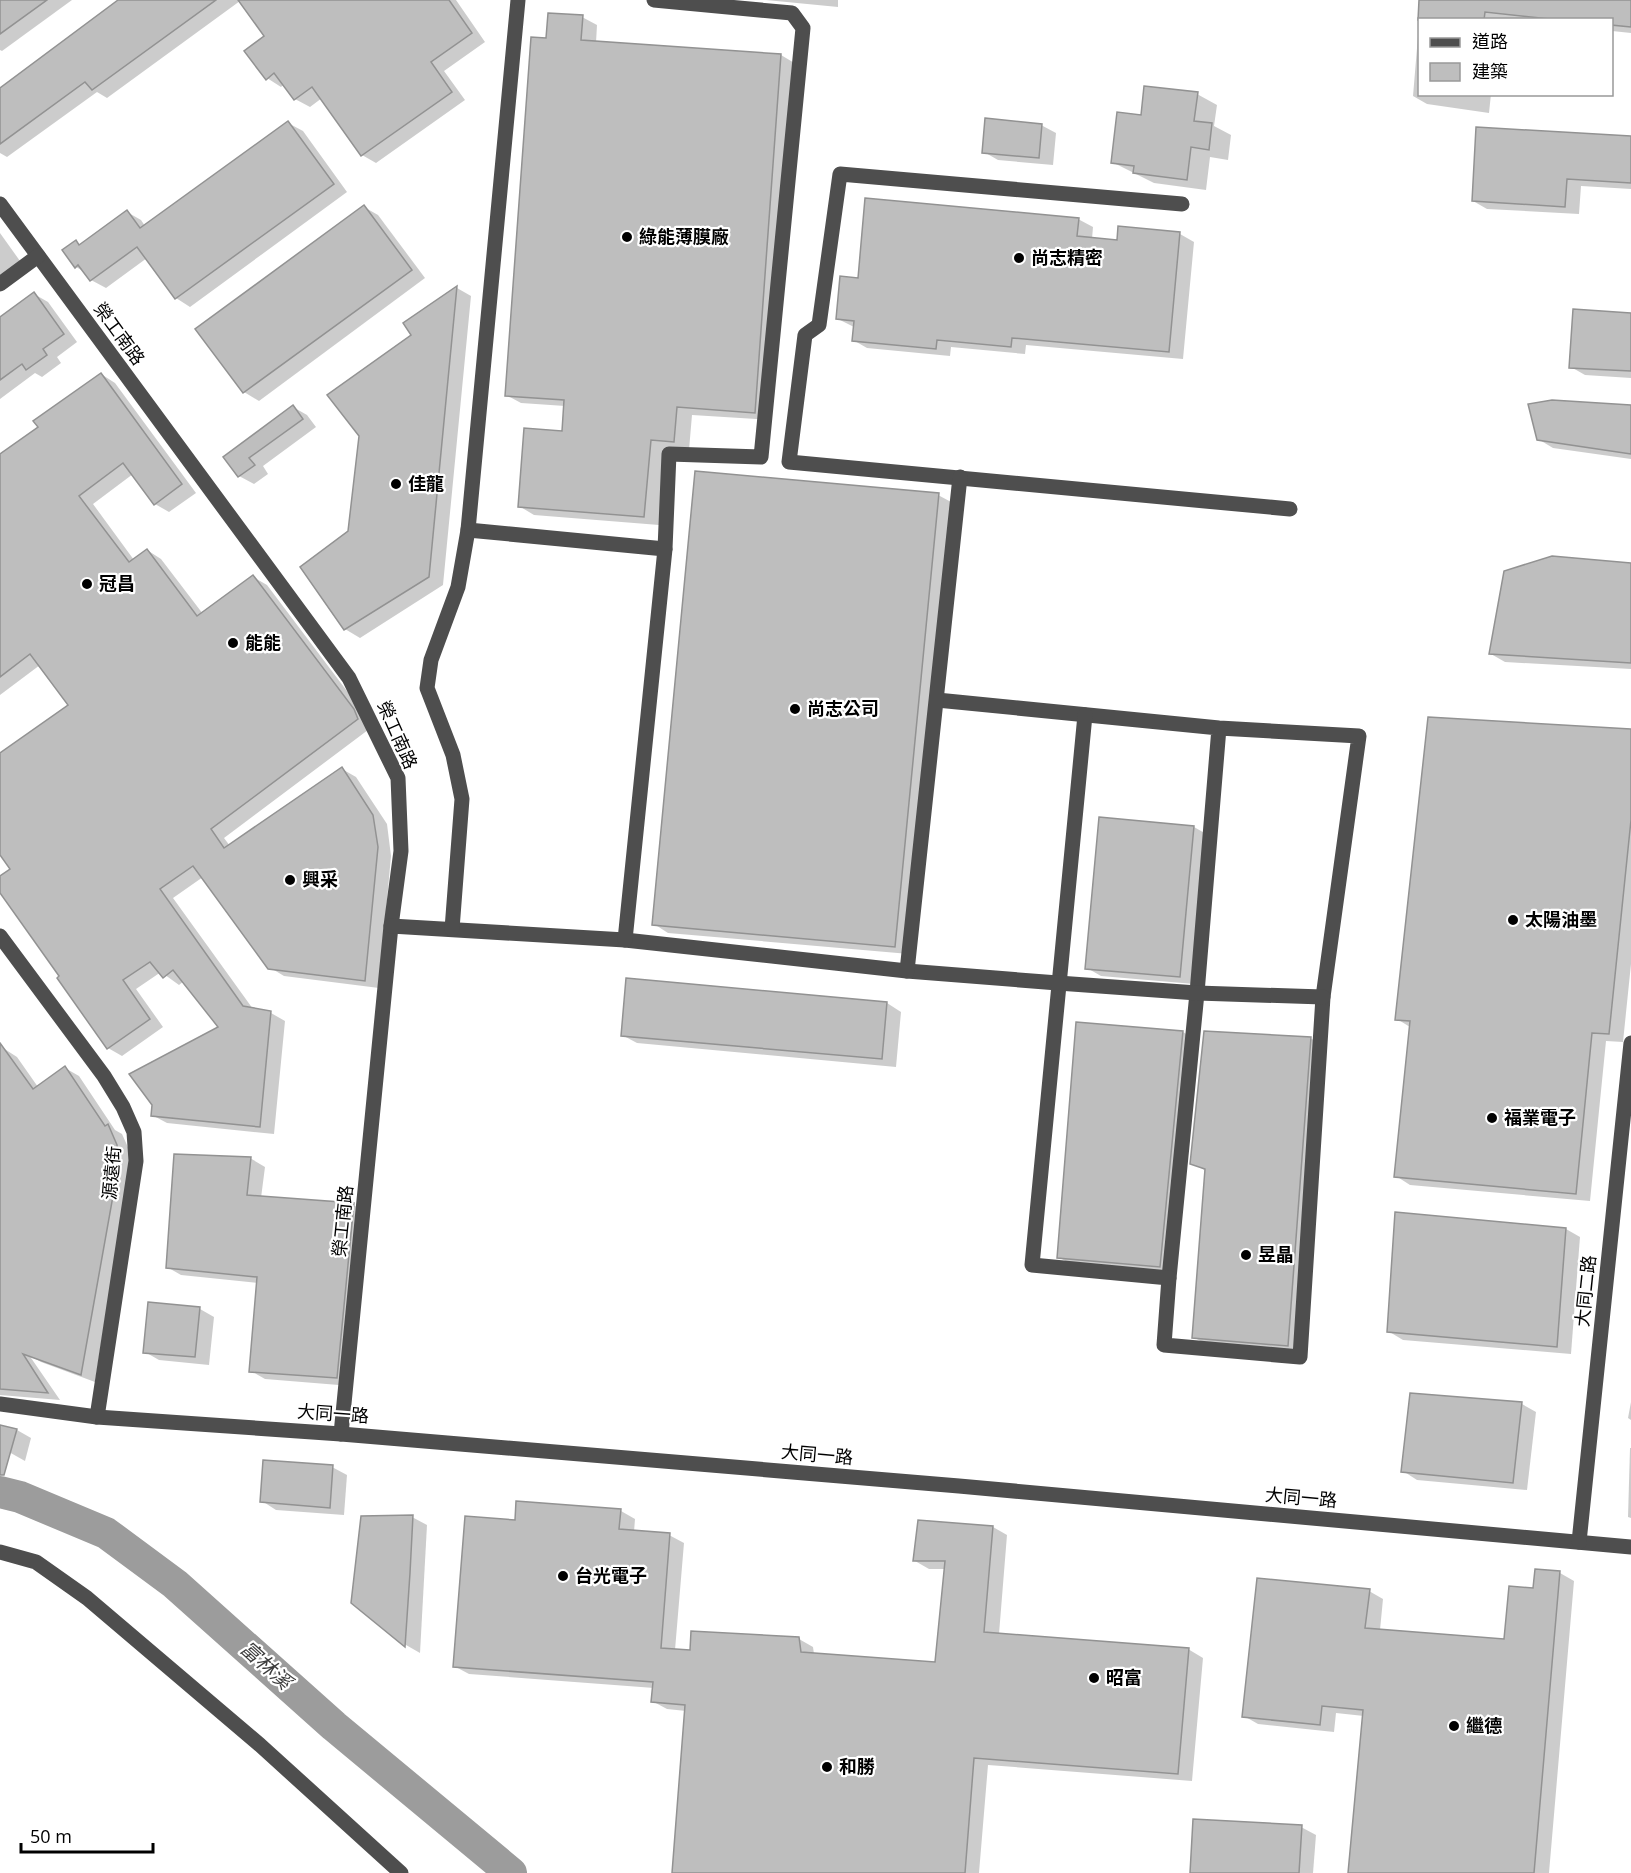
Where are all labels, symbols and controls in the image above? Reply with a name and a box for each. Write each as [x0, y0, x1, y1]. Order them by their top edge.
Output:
legend [1418, 18, 1613, 96]
text: 道路 [1472, 29, 1508, 53]
text: 建築 [1472, 59, 1508, 83]
place label: 綠能薄膜廠 [639, 224, 729, 248]
marker: 綠能薄膜廠 [620, 230, 634, 244]
place label: 尚志精密 [1031, 245, 1103, 269]
marker: 尚志精密 [1012, 251, 1026, 265]
street label: 榮工南路 [89, 297, 151, 370]
place label: 佳龍 [408, 471, 444, 495]
marker: 佳龍 [389, 477, 403, 491]
place label: 冠昌 [99, 571, 135, 595]
marker: 冠昌 [80, 577, 94, 591]
place label: 能能 [245, 630, 281, 654]
marker: 能能 [226, 636, 240, 650]
place label: 尚志公司 [807, 696, 879, 720]
street label: 榮工南路 [372, 697, 424, 772]
marker: 尚志公司 [788, 702, 802, 716]
place label: 興采 [302, 867, 338, 891]
marker: 興采 [283, 873, 297, 887]
place label: 太陽油墨 [1525, 907, 1597, 931]
marker: 太陽油墨 [1506, 913, 1520, 927]
place label: 福業電子 [1504, 1105, 1576, 1129]
marker: 福業電子 [1485, 1111, 1499, 1125]
street label: 源遠街 [97, 1145, 125, 1201]
street label: 榮工南路 [326, 1184, 358, 1258]
place label: 昱晶 [1258, 1242, 1294, 1266]
marker: 昱晶 [1239, 1248, 1253, 1262]
street label: 大同二路 [1569, 1254, 1601, 1328]
street label: 大同一路 [296, 1399, 370, 1427]
street label: 大同一路 [780, 1439, 854, 1469]
street label: 大同一路 [1264, 1482, 1338, 1512]
place label: 台光電子 [575, 1563, 647, 1587]
marker: 台光電子 [556, 1569, 570, 1583]
water label: 富林溪 [235, 1635, 300, 1697]
place label: 昭富 [1106, 1665, 1142, 1689]
marker: 昭富 [1087, 1671, 1101, 1685]
place label: 繼德 [1466, 1713, 1502, 1737]
marker: 繼德 [1447, 1719, 1461, 1733]
place label: 和勝 [839, 1754, 875, 1778]
marker: 和勝 [820, 1760, 834, 1774]
scale bar [21, 1816, 153, 1854]
text: 50 m [30, 1824, 72, 1848]

